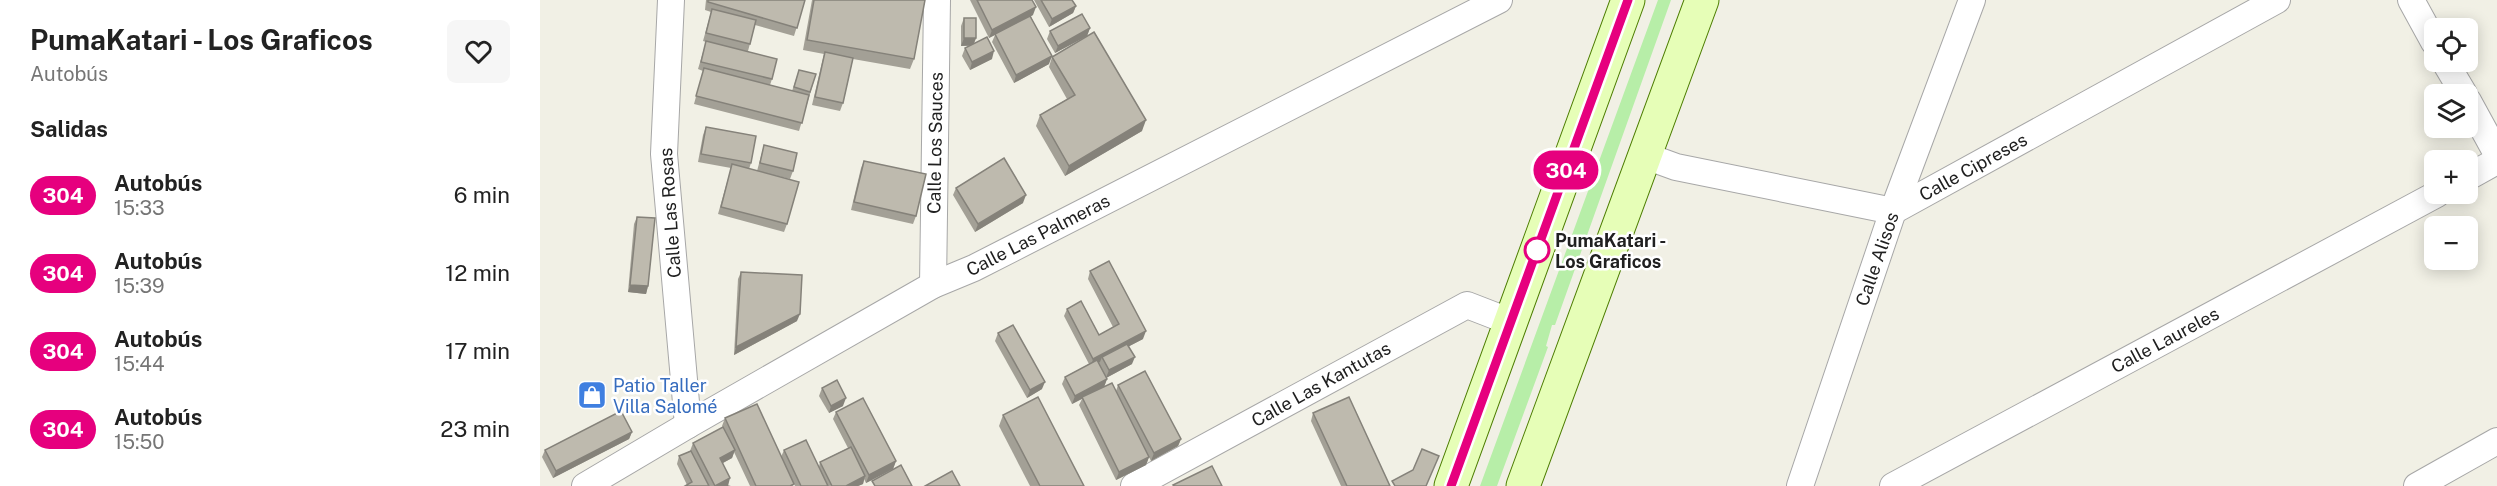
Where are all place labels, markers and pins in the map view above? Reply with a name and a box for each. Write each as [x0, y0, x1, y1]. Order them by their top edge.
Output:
place label: PumaKatari - Los Graficos [1555, 230, 1666, 272]
marker: PumaKatari - Los Graficos [1524, 237, 1550, 263]
place label: Patio Taller Villa Salomé [613, 375, 717, 417]
shop icon: Patio Taller Villa Salomé [576, 379, 608, 411]

